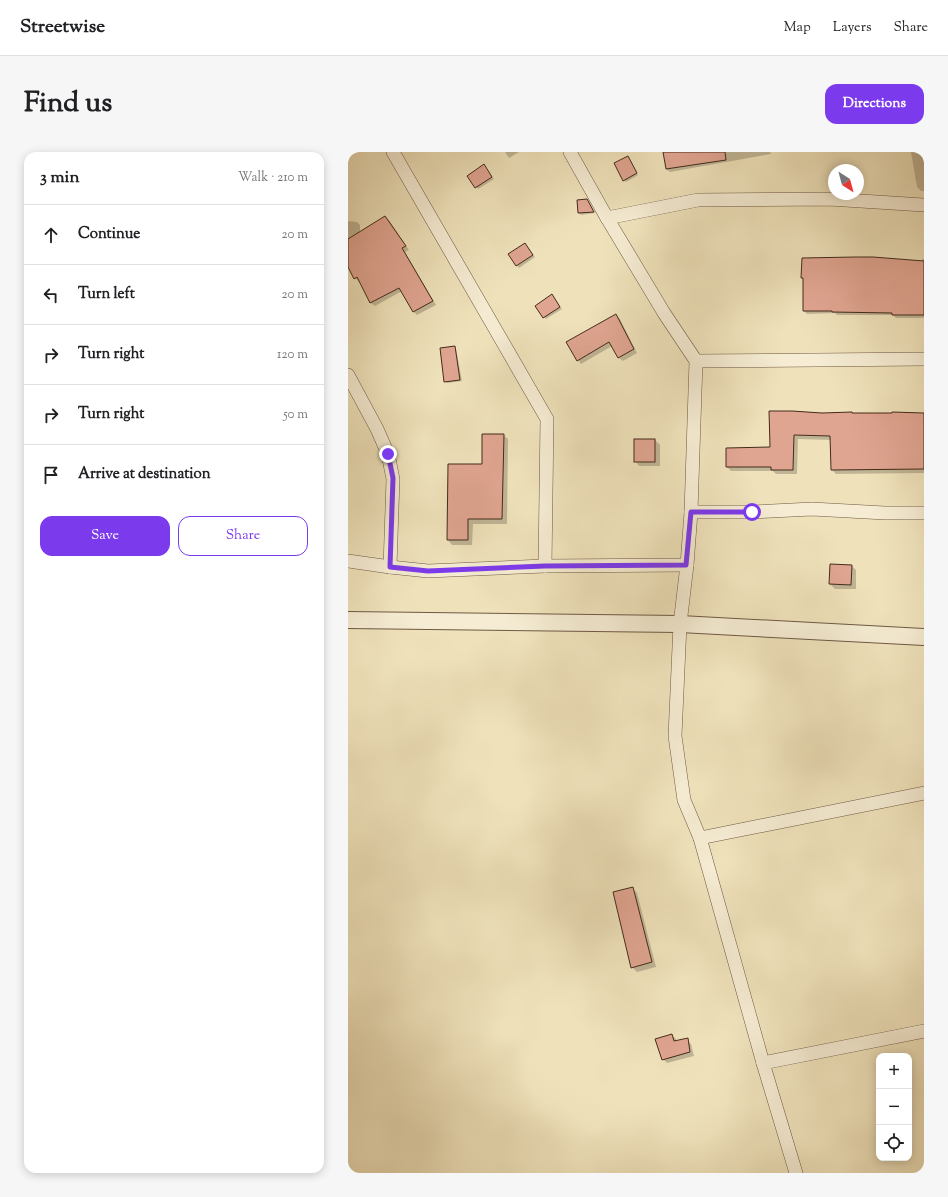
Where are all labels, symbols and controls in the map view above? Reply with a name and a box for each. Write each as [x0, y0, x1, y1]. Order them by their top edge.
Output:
text: Streetwise [20, 14, 105, 41]
text: Map [784, 18, 811, 38]
text: Layers [833, 18, 871, 38]
text: Share [893, 18, 928, 38]
text: Find us [24, 84, 112, 124]
button: Directions [825, 84, 924, 124]
north arrow [828, 164, 864, 200]
text: 3 min [40, 166, 79, 190]
text: Walk · 210 m [238, 169, 308, 187]
icon: ahead [40, 224, 62, 246]
text: Continue [78, 224, 140, 245]
text: 20 m [282, 226, 308, 244]
icon: left [40, 284, 62, 306]
text: Turn left [78, 284, 135, 305]
text: 20 m [282, 286, 308, 304]
icon: right [40, 344, 62, 366]
text: Turn right [78, 344, 144, 365]
text: 120 m [277, 346, 308, 364]
icon: right [40, 404, 62, 426]
text: Turn right [78, 404, 144, 425]
text: 50 m [283, 406, 308, 424]
route end [379, 445, 397, 463]
icon: arrive [40, 464, 62, 486]
text: Arrive at destination [78, 464, 211, 485]
route start [743, 503, 761, 521]
button: Save [40, 516, 170, 556]
button: Share [178, 516, 308, 556]
map controls [876, 1053, 912, 1161]
button: + [876, 1053, 912, 1089]
button: − [876, 1089, 912, 1125]
button: locate [876, 1125, 912, 1161]

